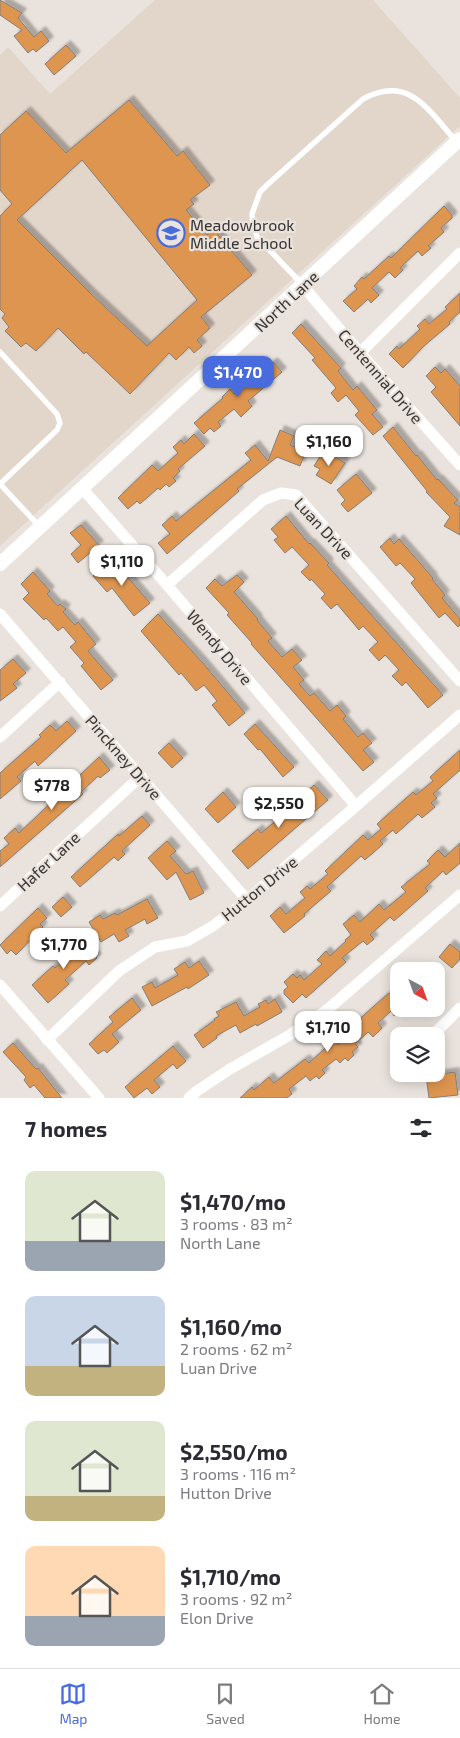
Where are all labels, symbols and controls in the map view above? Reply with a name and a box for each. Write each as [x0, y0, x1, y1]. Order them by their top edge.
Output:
place label: Meadowbrook Middle School [190, 215, 294, 252]
school or university icon: Meadowbrook Middle School [156, 218, 186, 248]
street label: North Lane [250, 267, 322, 335]
street label: Centennial Drive [335, 325, 427, 427]
pin: $1,470 [197, 356, 279, 398]
text: $1,470 [214, 362, 262, 381]
pin: $1,160 [288, 424, 370, 467]
text: $1,160 [306, 431, 352, 450]
street label: Luan Drive [291, 493, 357, 563]
pin: $1,110 [81, 544, 163, 587]
text: $1,110 [100, 551, 144, 570]
street label: Wendy Drive [183, 606, 257, 688]
street label: Pinckney Drive [82, 711, 166, 803]
pin: $778 [22, 768, 82, 811]
text: $778 [34, 775, 70, 794]
pin: $2,550 [238, 786, 320, 829]
text: $2,550 [254, 793, 304, 812]
street label: Hafer Lane [13, 827, 83, 895]
street label: Hutton Drive [217, 852, 301, 924]
pin: $1,770 [23, 928, 105, 970]
text: $1,770 [41, 934, 87, 953]
north arrow [390, 962, 445, 1018]
map controls [390, 962, 445, 1082]
pin: $1,710 [287, 1010, 369, 1053]
text: $1,710 [305, 1017, 351, 1036]
button: layers [390, 1027, 445, 1082]
icon: filters [407, 1114, 435, 1142]
text: 7 homes [25, 1116, 107, 1141]
text: $1,470/mo [180, 1189, 286, 1214]
icon: home [65, 1191, 125, 1251]
text: 3 rooms · 83 m² [180, 1214, 293, 1233]
text: North Lane [180, 1233, 261, 1252]
text: $1,160/mo [180, 1314, 282, 1339]
icon: home [65, 1316, 125, 1376]
text: 2 rooms · 62 m² [180, 1339, 292, 1358]
text: Luan Drive [180, 1358, 257, 1377]
text: $2,550/mo [180, 1439, 288, 1464]
icon: home [65, 1441, 125, 1501]
text: 3 rooms · 116 m² [180, 1464, 296, 1483]
text: Hutton Drive [180, 1483, 272, 1502]
text: $1,710/mo [180, 1564, 281, 1589]
icon: home [65, 1566, 125, 1626]
text: 3 rooms · 92 m² [180, 1589, 292, 1608]
text: Elon Drive [180, 1608, 254, 1627]
tab: Map [59, 1680, 87, 1727]
tab: Saved [206, 1680, 245, 1727]
tab: Home [364, 1680, 401, 1727]

